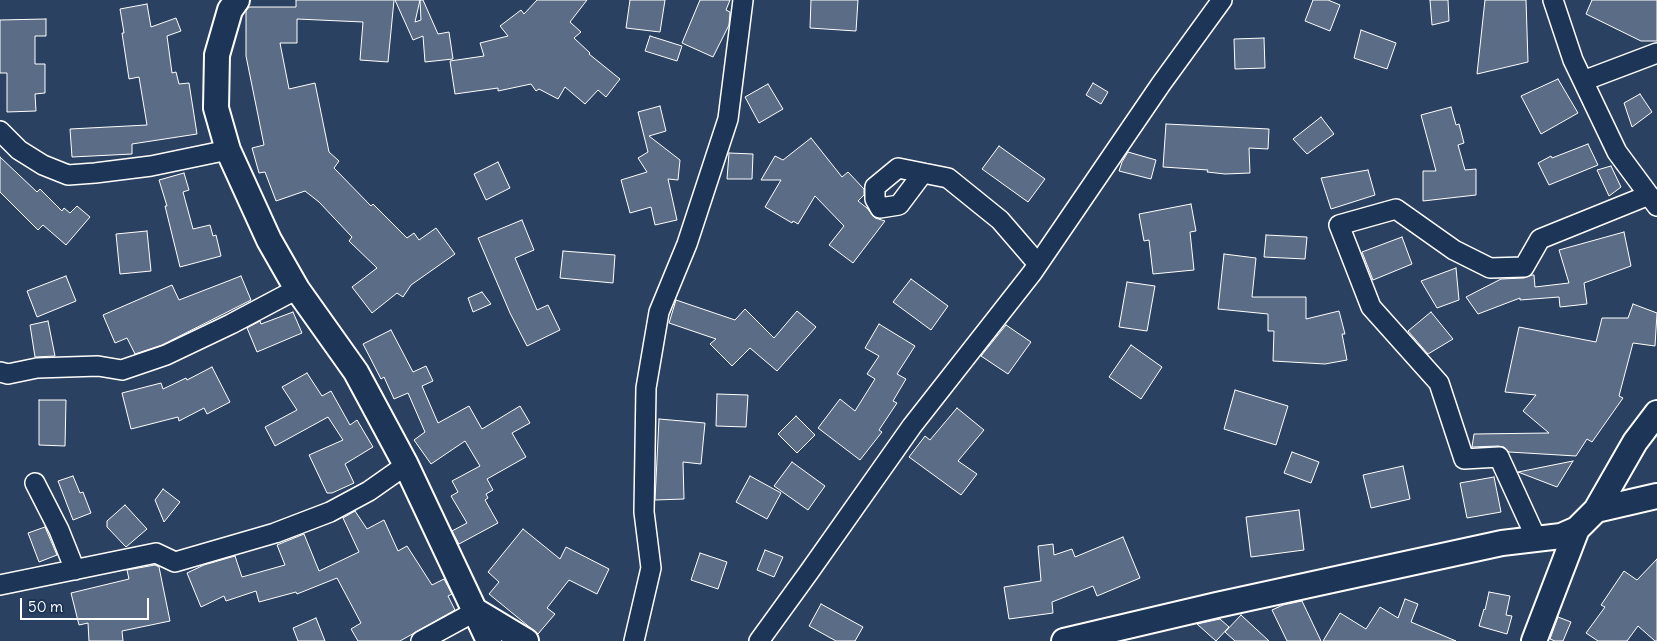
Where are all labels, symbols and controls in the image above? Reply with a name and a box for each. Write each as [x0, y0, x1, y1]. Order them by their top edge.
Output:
scale bar [22, 588, 151, 620]
text: 50 m [28, 597, 63, 616]

